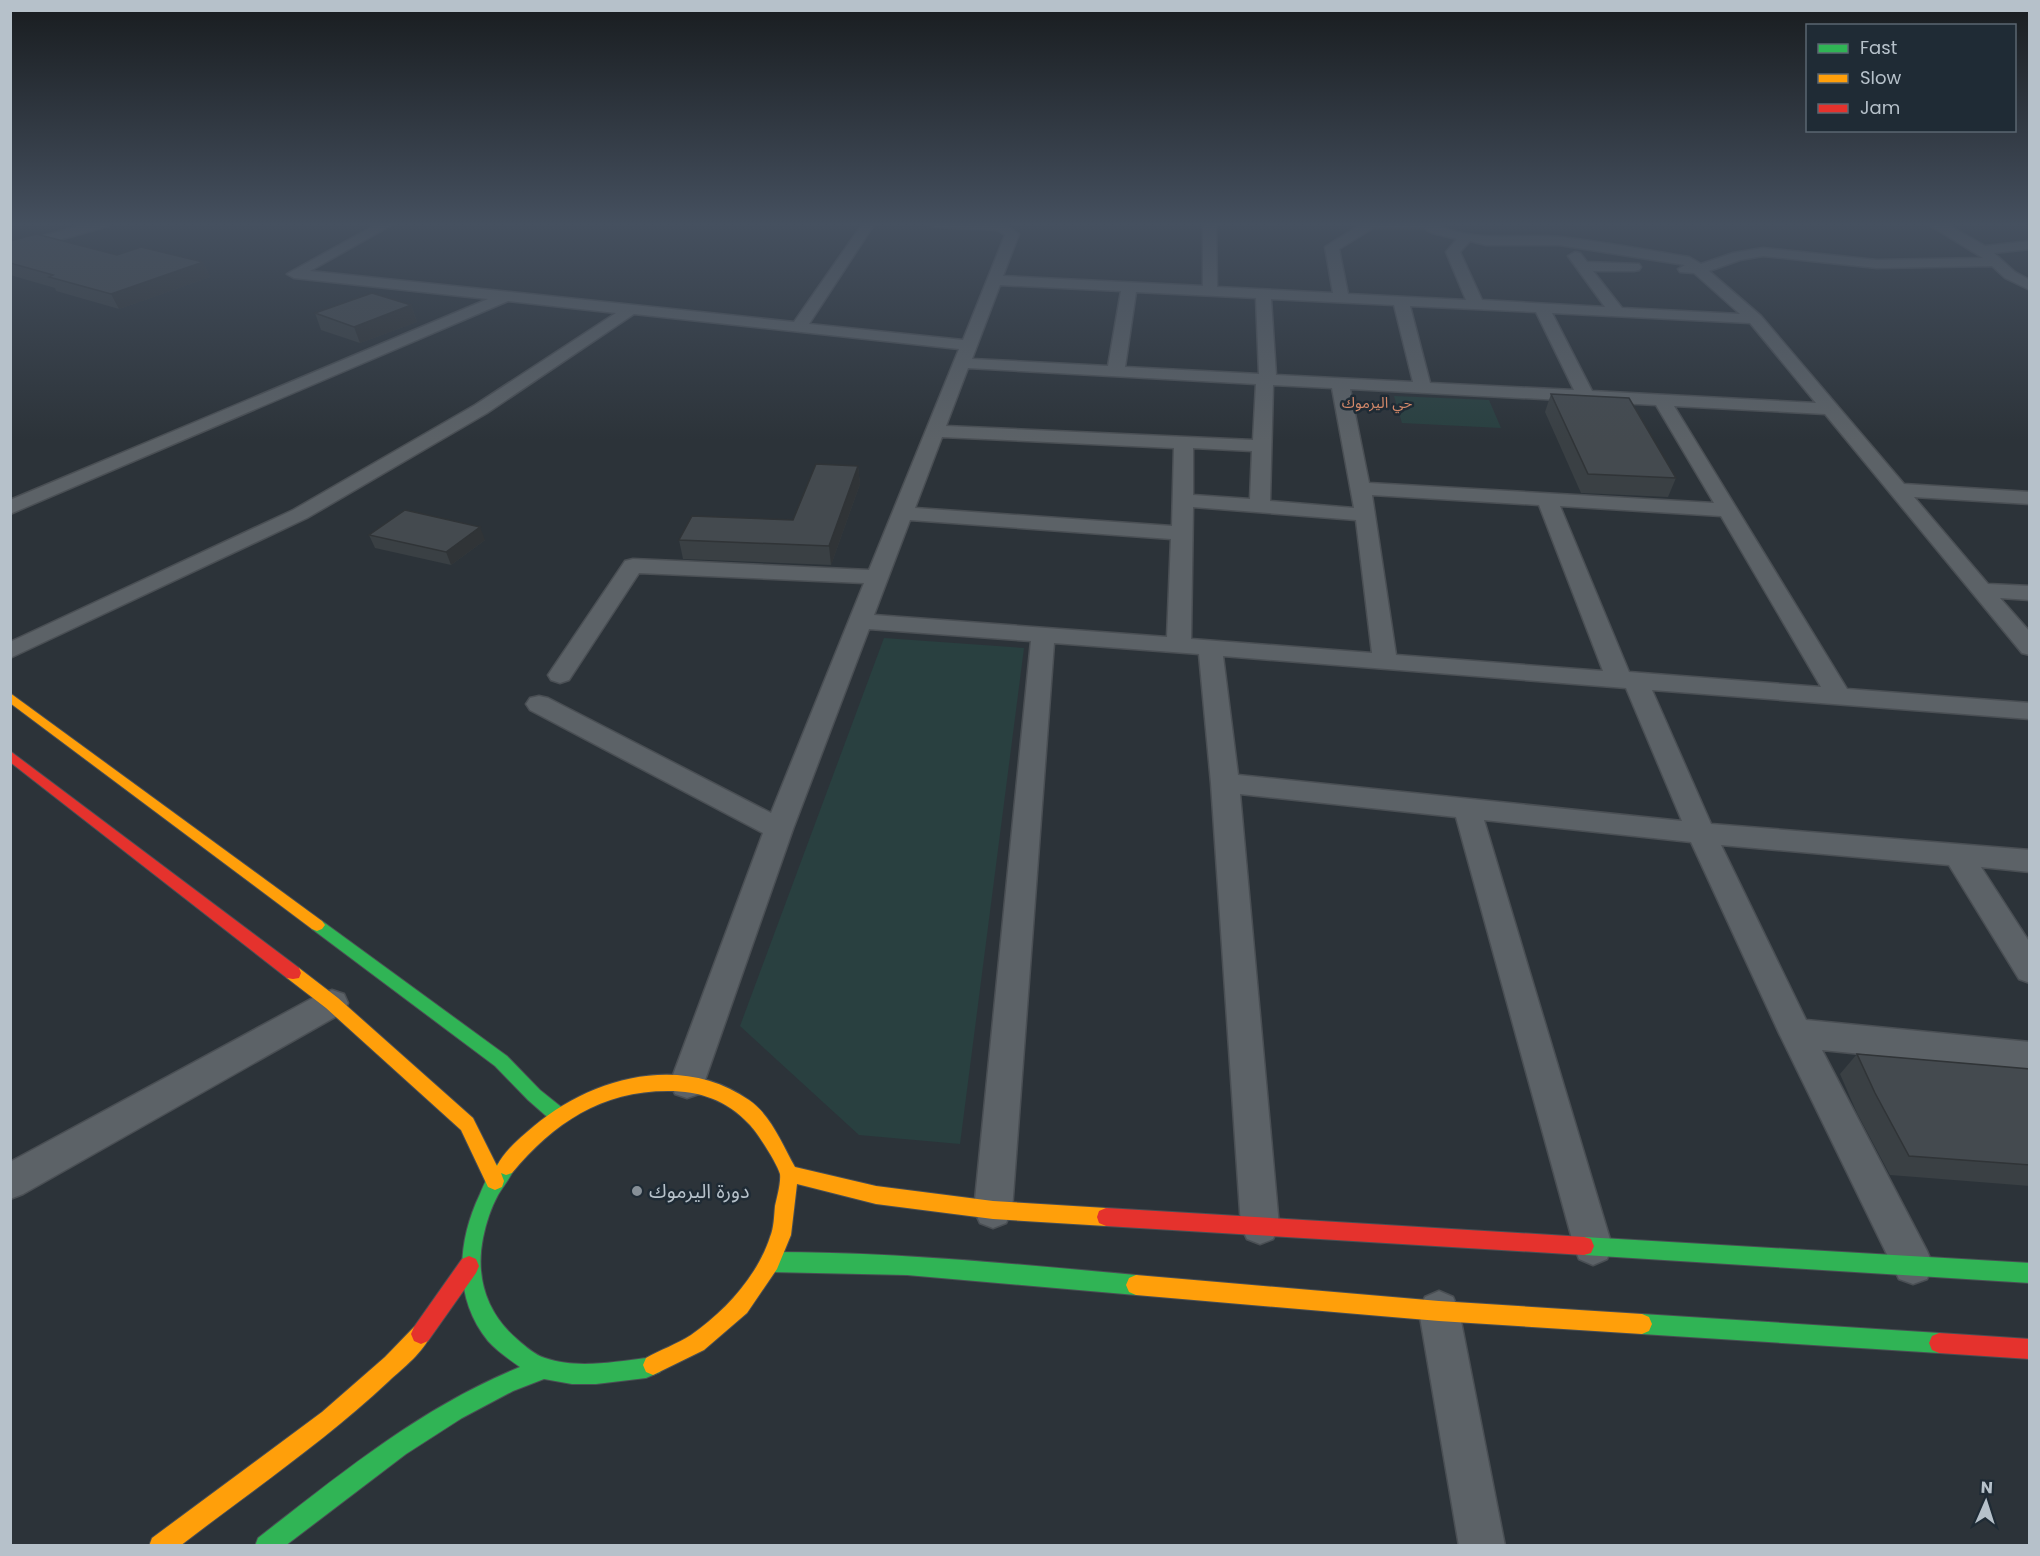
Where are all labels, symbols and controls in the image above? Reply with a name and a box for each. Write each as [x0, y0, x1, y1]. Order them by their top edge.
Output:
legend [1806, 24, 2016, 132]
text: Fast [1860, 35, 1897, 60]
text: Slow [1860, 65, 1902, 90]
text: Jam [1860, 95, 1900, 120]
district label: حي اليرموك [1342, 392, 1412, 414]
place label: دورة اليرموك [649, 1177, 750, 1205]
marker: دورة اليرموك [630, 1184, 644, 1198]
north arrow [1956, 1472, 2016, 1532]
text: N [1980, 1476, 1993, 1499]

